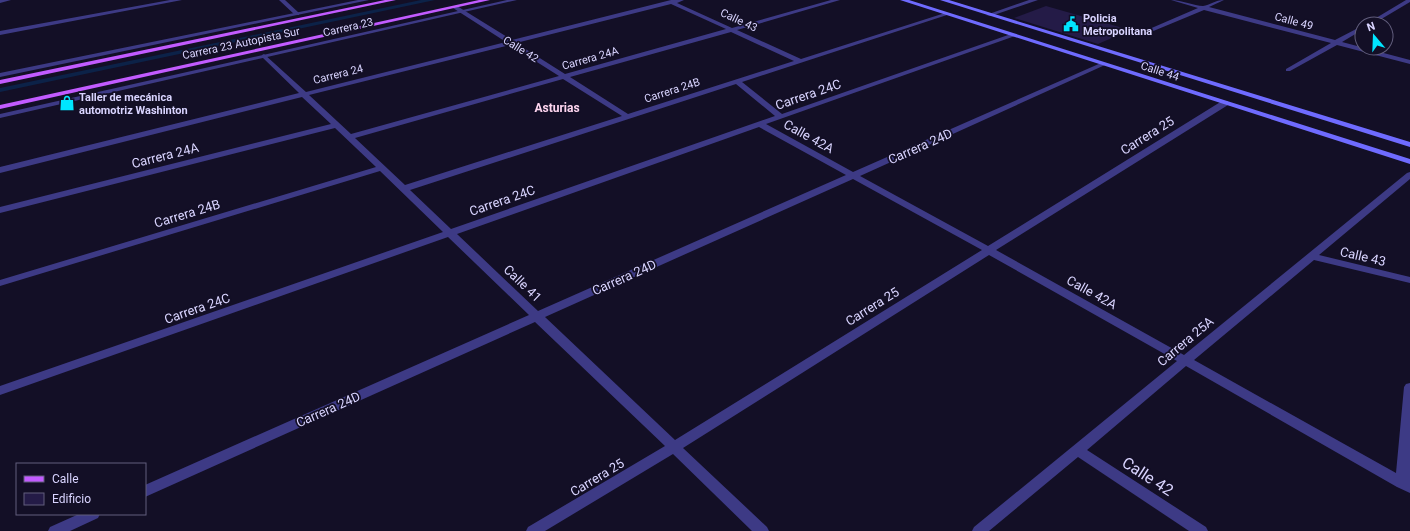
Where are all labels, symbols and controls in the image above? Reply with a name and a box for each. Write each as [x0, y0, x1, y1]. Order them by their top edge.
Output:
street label: Calle 43 [718, 6, 759, 35]
street label: Calle 49 [1273, 10, 1315, 33]
place label: Policia Metropolitana [1083, 12, 1152, 38]
street label: Carrera 23 [322, 15, 374, 40]
public building icon: Policia Metropolitana [1062, 15, 1080, 33]
north arrow [1354, 16, 1394, 56]
text: N [1365, 20, 1377, 34]
street label: Carrera 23 Autopista Sur [181, 25, 301, 62]
street label: Calle 42 [501, 33, 541, 65]
street label: Carrera 24A [560, 44, 621, 73]
street label: Calle 44 [1139, 59, 1181, 84]
street label: Carrera 24 [312, 62, 364, 87]
street label: Carrera 24B [643, 75, 702, 106]
street label: Carrera 24C [773, 76, 843, 113]
place label: Taller de mecánica automotriz Washinton [79, 91, 188, 117]
shop icon: Taller de mecánica automotriz Washinton [58, 94, 76, 112]
district label: Asturias [534, 101, 580, 115]
street label: Carrera 25 [1118, 113, 1177, 158]
street label: Calle 42A [781, 117, 837, 157]
street label: Carrera 24D [886, 126, 955, 167]
street label: Carrera 24A [130, 140, 201, 171]
street label: Carrera 24C [467, 182, 537, 219]
street label: Carrera 24B [152, 196, 222, 231]
street label: Calle 43 [1339, 244, 1387, 269]
street label: Carrera 24D [590, 257, 659, 298]
street label: Calle 41 [501, 262, 545, 305]
street label: Calle 42A [1064, 273, 1120, 313]
street label: Carrera 25 [843, 284, 902, 329]
street label: Carrera 24C [162, 290, 232, 327]
street label: Carrera 25A [1154, 313, 1217, 369]
street label: Carrera 24D [294, 389, 363, 430]
street label: Calle 42 [1119, 453, 1177, 500]
street label: Carrera 25 [568, 456, 627, 499]
legend [16, 463, 146, 515]
text: Calle [52, 472, 79, 486]
text: Edificio [52, 492, 91, 506]

